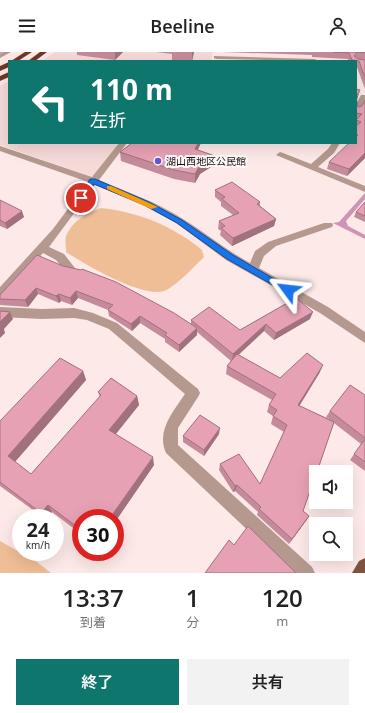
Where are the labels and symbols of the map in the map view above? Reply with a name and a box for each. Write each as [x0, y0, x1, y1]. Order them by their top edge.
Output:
place label: 湖山西地区公民館 [166, 154, 246, 168]
marker: 湖山西地区公民館 [153, 156, 163, 166]
pin [64, 181, 98, 215]
position arrow [267, 269, 309, 311]
speed limit sign: 30 [72, 509, 124, 561]

